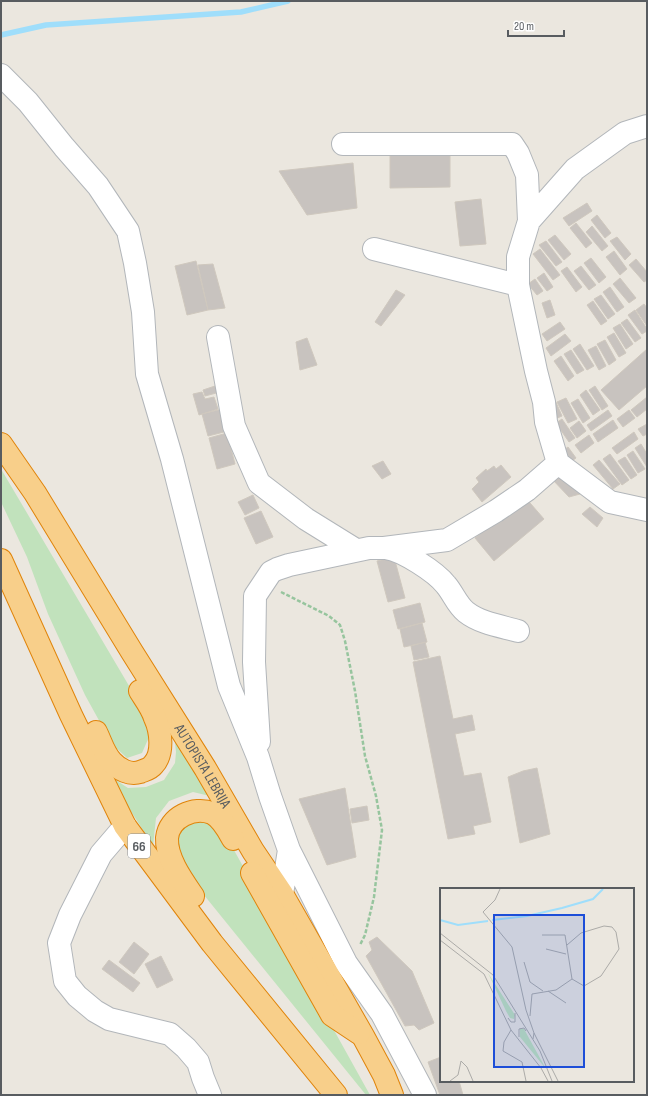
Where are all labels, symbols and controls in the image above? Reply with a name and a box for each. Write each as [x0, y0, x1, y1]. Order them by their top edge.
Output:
scale bar [508, 12, 564, 38]
text: 20 m [514, 19, 534, 34]
street label: AUTOPISTA LEBRIJA [170, 719, 236, 812]
road number: 66 [128, 834, 150, 858]
inset map [440, 888, 634, 1082]

